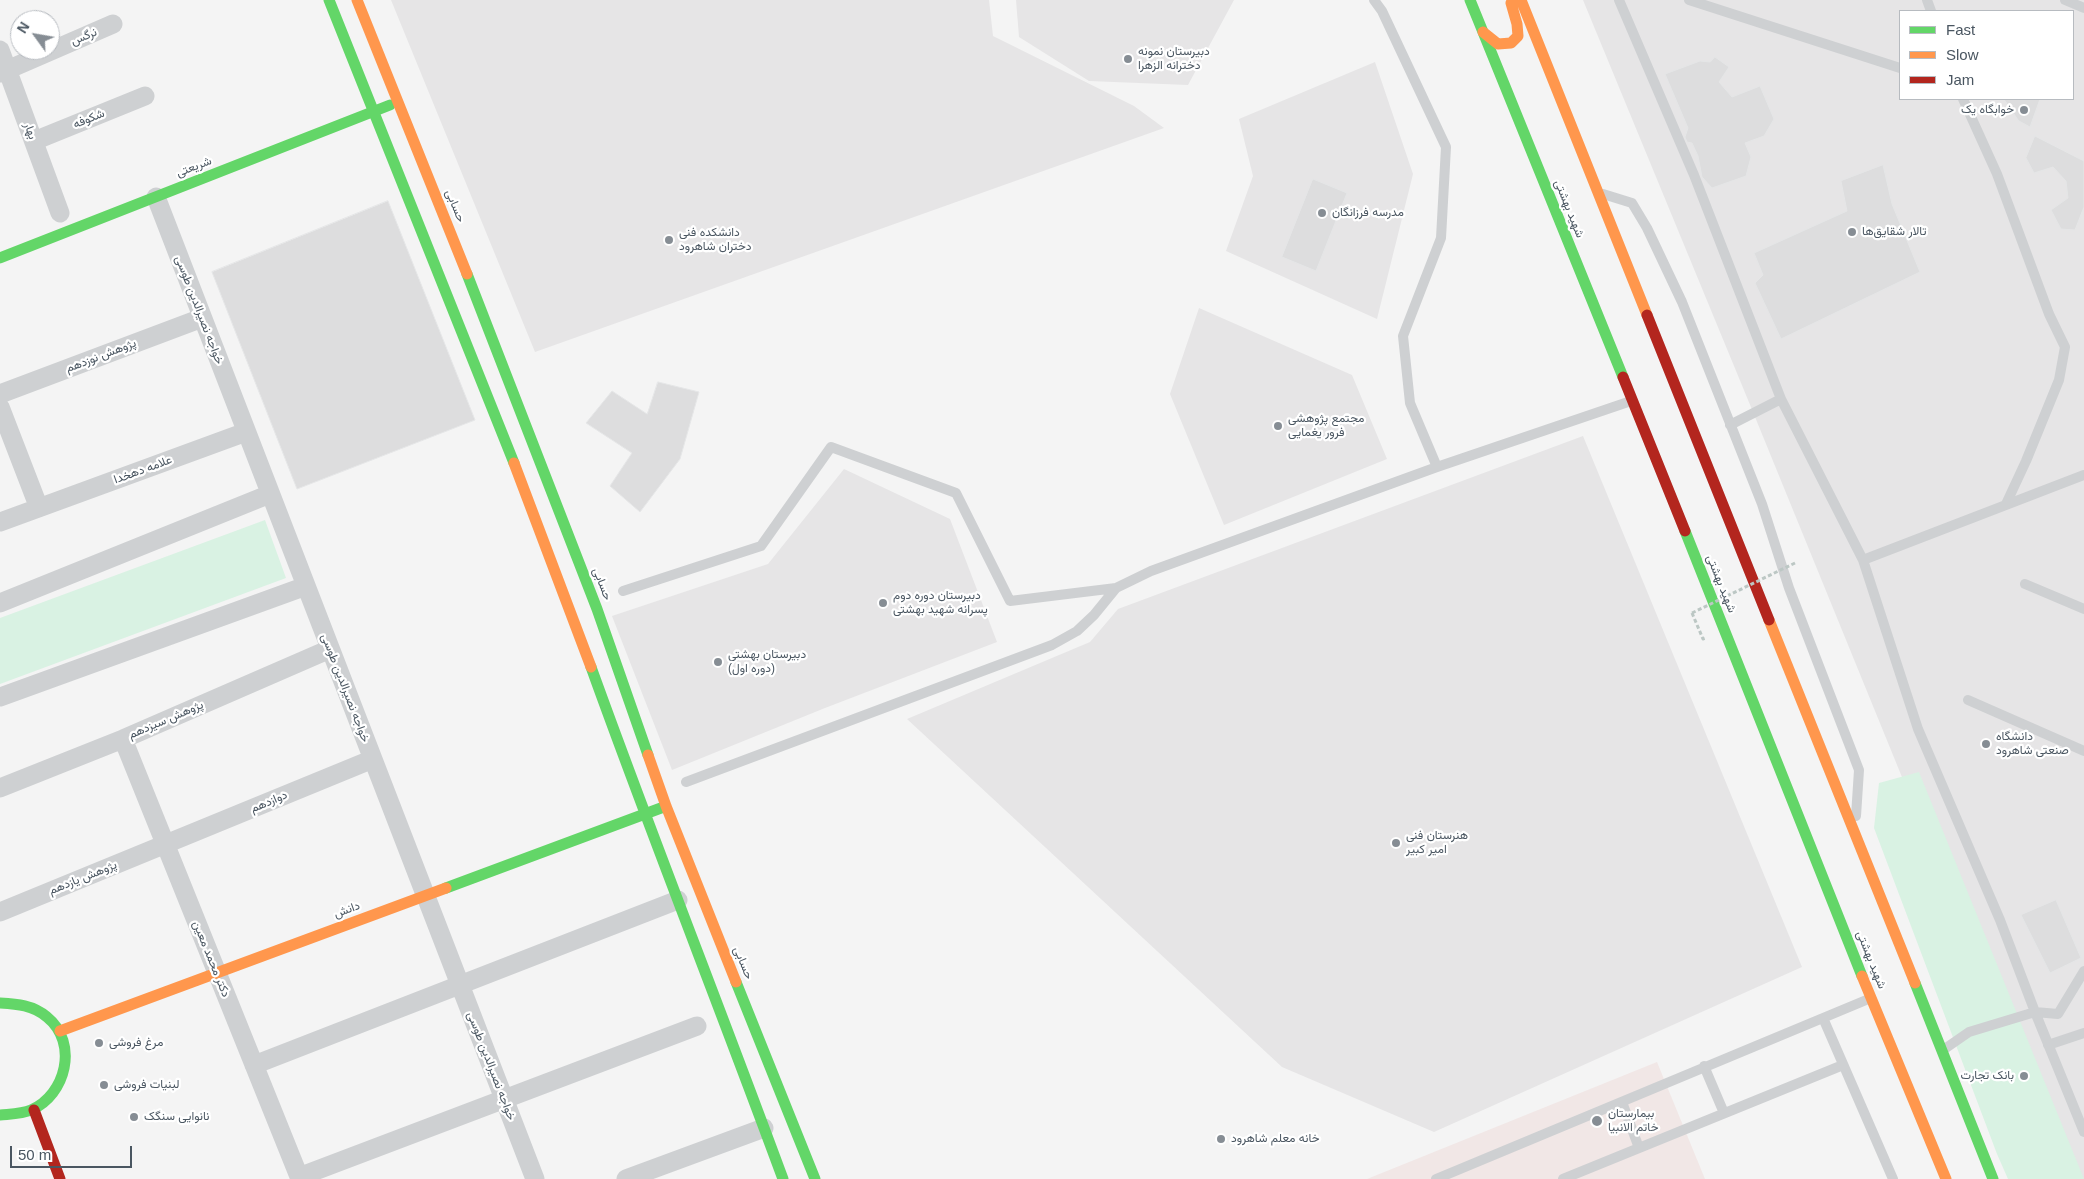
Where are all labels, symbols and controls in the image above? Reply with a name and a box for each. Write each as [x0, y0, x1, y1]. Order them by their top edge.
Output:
north arrow [10, 10, 60, 60]
legend [1899, 10, 2074, 100]
text: N [14, 19, 33, 36]
text: Fast [1946, 21, 1975, 38]
street label: نرگس [69, 25, 99, 49]
place label: دبیرستان نمونه دخترانه الزهرا [1138, 45, 1210, 73]
text: Slow [1946, 46, 1979, 63]
marker: دبیرستان نمونه دخترانه الزهرا [1122, 53, 1134, 65]
text: Jam [1946, 71, 1974, 88]
place label: خوابگاه یک [1961, 103, 2014, 117]
marker: خوابگاه یک [2018, 104, 2030, 116]
street label: شکوفه [71, 106, 107, 132]
street label: بهار [20, 121, 40, 141]
street label: شریعتی [174, 154, 214, 180]
street label: شهید بهشتی [1551, 178, 1587, 240]
street label: حسابی [442, 188, 468, 224]
place label: مدرسه فرزانگان [1332, 206, 1404, 220]
marker: مدرسه فرزانگان [1316, 207, 1328, 219]
place label: تالار شقایق‌‌ها [1862, 225, 1926, 239]
place label: دانشکده فنی دختران شاهرود [679, 226, 752, 254]
marker: تالار شقایق‌‌ها [1846, 226, 1858, 238]
marker: دانشکده فنی دختران شاهرود [663, 234, 675, 246]
street label: خواجه نصیرالدین طوسی [172, 254, 226, 366]
street label: پژوهش نوزدهم [64, 336, 138, 376]
place label: مجتمع پژوهشی فرور یغمایی [1288, 412, 1364, 440]
marker: مجتمع پژوهشی فرور یغمایی [1272, 420, 1284, 432]
street label: علامه دهخدا [112, 453, 174, 487]
street label: شهید بهشتی [1703, 553, 1739, 615]
street label: حسابی [589, 566, 615, 602]
place label: دبیرستان دوره دوم پسرانه شهید بهشتی [893, 589, 988, 617]
marker: دبیرستان دوره دوم پسرانه شهید بهشتی [877, 597, 889, 609]
street label: خواجه نصیرالدین طوسی [318, 632, 372, 744]
place label: دبیرستان بهشتی (دوره اول) [728, 648, 806, 676]
marker: دبیرستان بهشتی (دوره اول) [712, 656, 724, 668]
street label: پژوهش سیزدهم [126, 698, 206, 742]
place label: دانشگاه صنعتی شاهرود [1996, 730, 2069, 758]
marker: دانشگاه صنعتی شاهرود [1980, 738, 1992, 750]
street label: دوازدهم [248, 788, 290, 816]
place label: هنرستان فنی امیر کبیر [1406, 829, 1468, 857]
marker: هنرستان فنی امیر کبیر [1390, 837, 1402, 849]
street label: پژوهش یازدهم [47, 858, 119, 898]
street label: دانش [332, 899, 362, 921]
street label: دکتر محمد معین [189, 919, 233, 999]
street label: شهید بهشتی [1853, 929, 1889, 991]
street label: حسابی [730, 945, 756, 981]
street label: خواجه نصیرالدین طوسی [464, 1010, 518, 1122]
place label: مرغ فروشی [109, 1036, 163, 1050]
marker: مرغ فروشی [93, 1037, 105, 1049]
place label: بانک تجارت [1961, 1069, 2014, 1083]
marker: بانک تجارت [2018, 1070, 2030, 1082]
place label: لبنیات فروشی [114, 1078, 180, 1092]
marker: لبنیات فروشی [98, 1079, 110, 1091]
place label: بیمارستان خاتم الانبیا [1608, 1107, 1658, 1135]
place label: نانوایی سنگک [144, 1110, 210, 1124]
marker: نانوایی سنگک [128, 1111, 140, 1123]
marker: بیمارستان خاتم الانبیا [1590, 1114, 1604, 1128]
place label: خانه معلم شاهرود [1231, 1132, 1320, 1146]
marker: خانه معلم شاهرود [1215, 1133, 1227, 1145]
scale bar [12, 1136, 135, 1168]
text: 50 m [18, 1146, 51, 1163]

